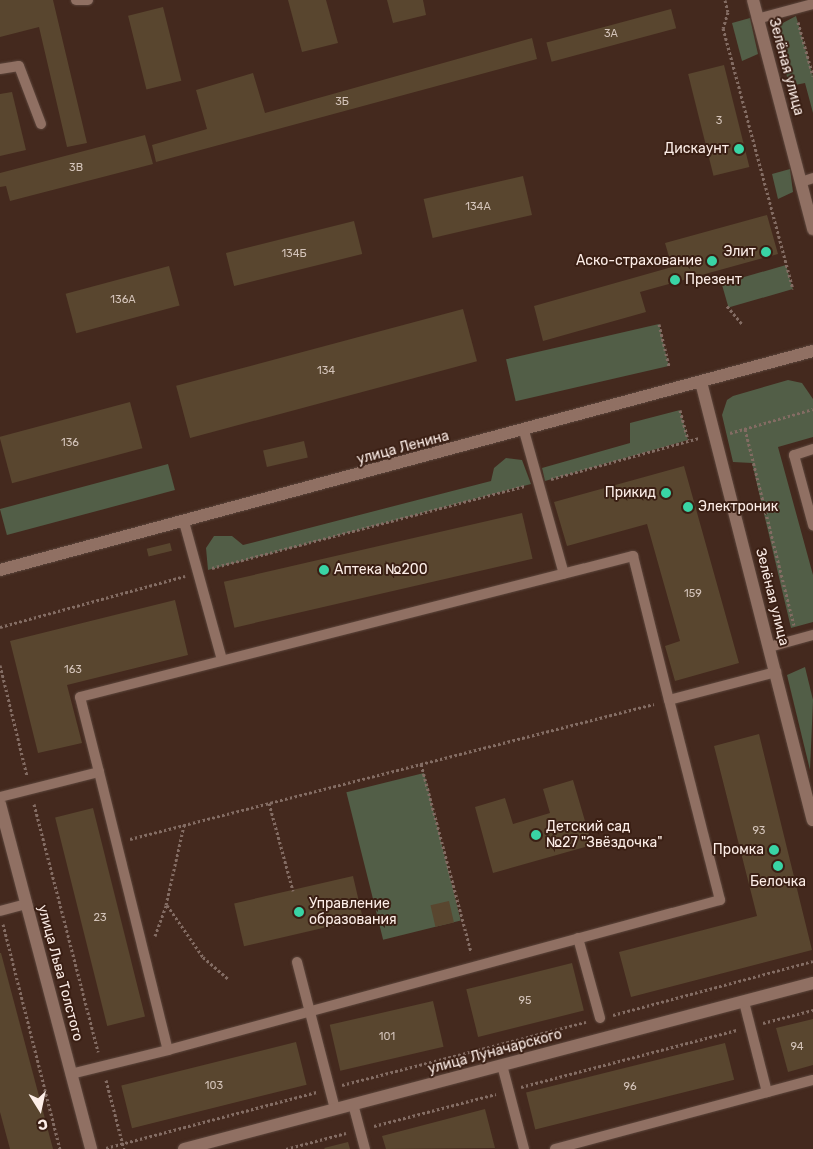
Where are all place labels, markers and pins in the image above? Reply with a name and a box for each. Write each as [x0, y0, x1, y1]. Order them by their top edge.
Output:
place label: Дискаунт [664, 141, 729, 157]
marker: Дискаунт [733, 143, 745, 155]
place label: Элит [723, 244, 756, 260]
marker: Элит [760, 246, 772, 258]
place label: Аско-страхование [576, 253, 702, 269]
marker: Аско-страхование [706, 255, 718, 267]
place label: Презент [685, 272, 742, 288]
marker: Презент [669, 274, 681, 286]
place label: Прикид [605, 485, 656, 501]
marker: Прикид [660, 487, 672, 499]
place label: Электроник [698, 499, 778, 515]
marker: Электроник [682, 501, 694, 513]
place label: Аптека №200 [334, 562, 428, 578]
marker: Аптека №200 [318, 564, 330, 576]
place label: Детский сад №27 "Звёздочка" [546, 819, 662, 852]
marker: Детский сад №27 "Звёздочка" [530, 829, 542, 841]
place label: Промка [713, 842, 764, 858]
marker: Промка [768, 844, 780, 856]
marker: Белочка [772, 860, 784, 872]
place label: Белочка [750, 874, 806, 890]
place label: Управление образования [309, 896, 397, 929]
marker: Управление образования [293, 906, 305, 918]

